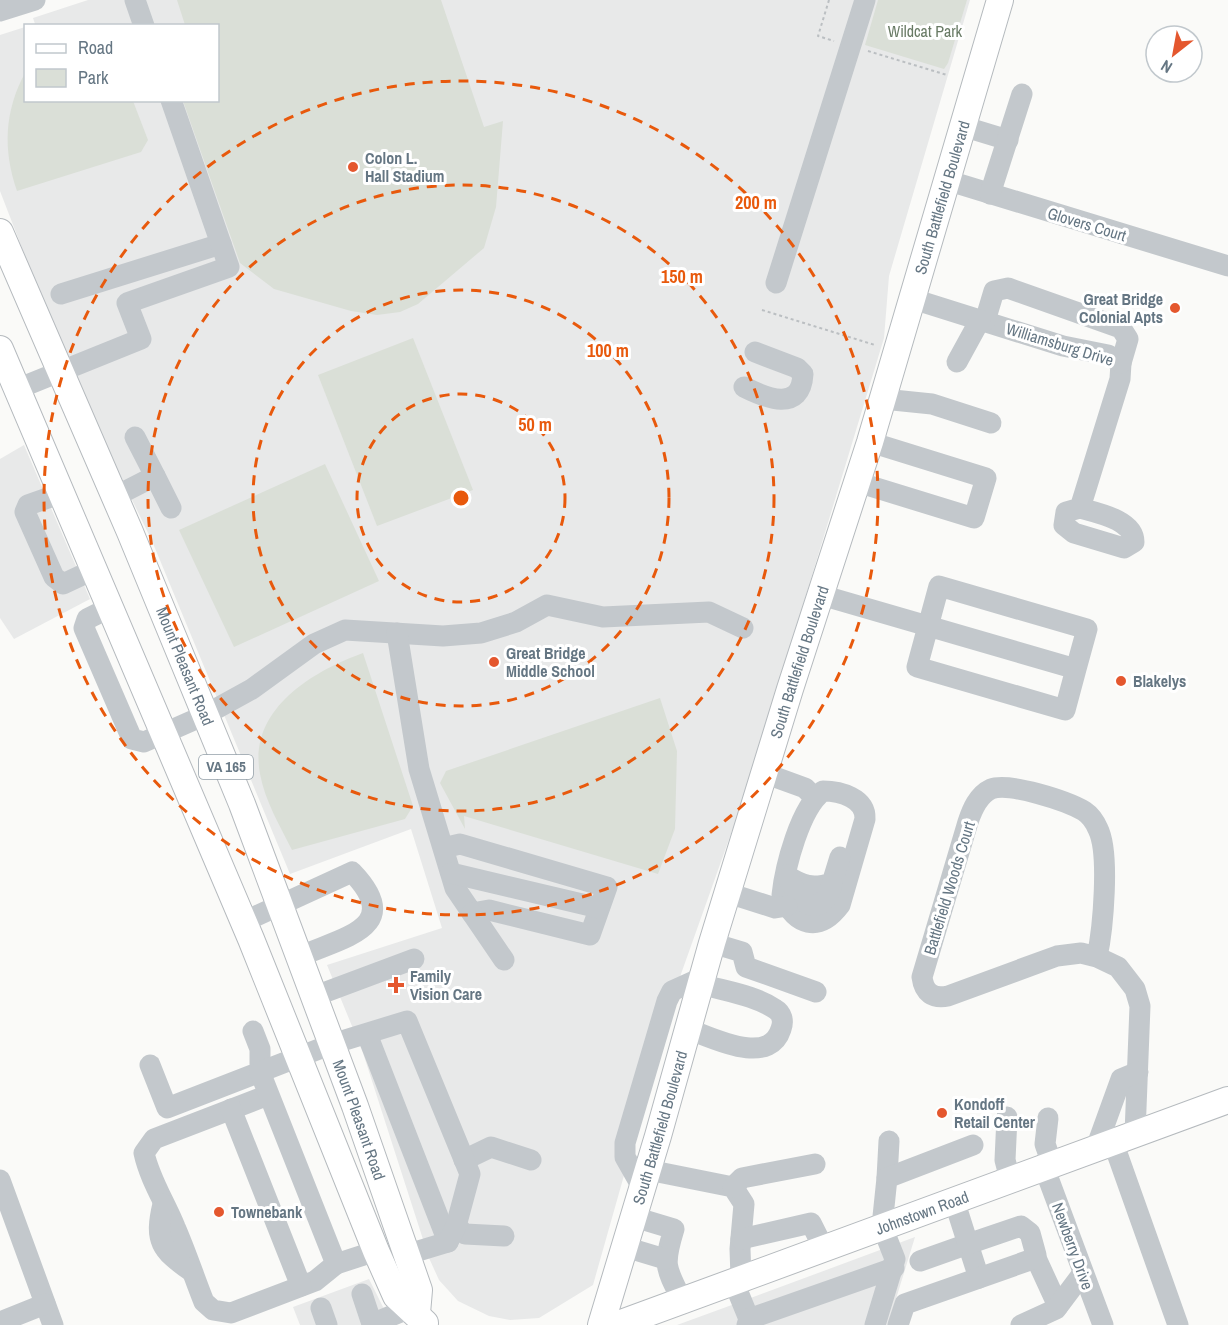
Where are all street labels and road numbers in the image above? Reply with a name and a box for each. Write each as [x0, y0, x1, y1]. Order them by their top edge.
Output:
street label: South Battlefield Boulevard [909, 118, 975, 277]
street label: Glovers Court [1045, 202, 1129, 246]
street label: Williamsburg Drive [1003, 317, 1117, 371]
street label: South Battlefield Boulevard [764, 583, 834, 741]
street label: Mount Pleasant Road [151, 604, 219, 729]
road number: VA 165 [199, 755, 253, 779]
street label: Battlefield Woods Court [918, 818, 980, 957]
street label: South Battlefield Boulevard [627, 1048, 692, 1207]
street label: Mount Pleasant Road [328, 1057, 391, 1183]
street label: Johnstown Road [872, 1185, 972, 1240]
street label: Newberry Drive [1047, 1199, 1099, 1293]

